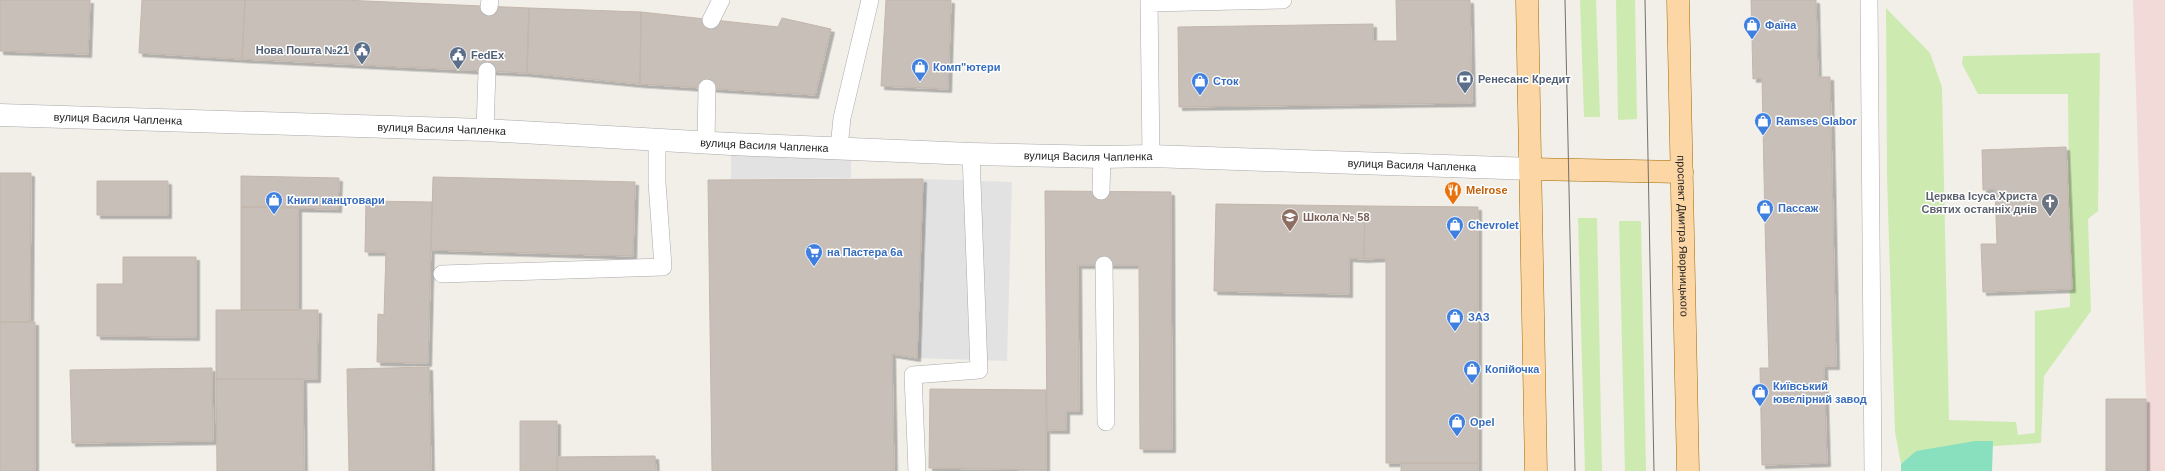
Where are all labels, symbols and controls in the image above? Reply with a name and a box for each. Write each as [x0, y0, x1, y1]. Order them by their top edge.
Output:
shop icon: Фаїна [1742, 15, 1762, 40]
place label: Фаїна [1765, 19, 1797, 31]
public building icon: Нова Пошта №21 [352, 40, 372, 65]
place label: Нова Пошта №21 [256, 44, 349, 56]
public building icon: FedEx [448, 45, 468, 70]
place label: FedEx [471, 49, 505, 61]
shop icon: Комп"ютери [910, 57, 930, 82]
place label: Комп"ютери [933, 61, 1000, 73]
bank icon: Ренесанс Кредит [1455, 69, 1475, 94]
shop icon: Сток [1190, 71, 1210, 96]
place label: Ренесанс Кредит [1478, 73, 1571, 85]
place label: Сток [1213, 75, 1239, 87]
street label: вулиця Василя Чапленка [53, 111, 183, 127]
shop icon: Ramses Glabor [1753, 111, 1773, 136]
place label: Ramses Glabor [1776, 115, 1857, 127]
street label: вулиця Василя Чапленка [377, 121, 507, 137]
street label: вулиця Василя Чапленка [700, 136, 830, 154]
street label: вулиця Василя Чапленка [1024, 149, 1153, 163]
street label: проспект Дмитра Яворницького [1675, 155, 1691, 317]
street label: вулиця Василя Чапленка [1347, 157, 1477, 173]
restaurant icon: Melrose [1443, 180, 1463, 205]
place label: Melrose [1466, 184, 1508, 196]
shop icon: Книги канцтовари [264, 190, 284, 215]
place label: Церква Ісуса Христа Святих останніх днів [1922, 190, 2038, 215]
church icon: Церква Ісуса Христа Святих останніх днів [2040, 192, 2060, 217]
place label: Книги канцтовари [287, 194, 385, 206]
shop icon: Пассаж [1755, 198, 1775, 223]
place label: Пассаж [1778, 202, 1819, 214]
school or university icon: Школа № 58 [1280, 207, 1300, 232]
place label: Школа № 58 [1303, 211, 1370, 223]
shop icon: Chevrolet [1445, 215, 1465, 240]
place label: Chevrolet [1468, 219, 1519, 231]
supermarket icon: на Пастера 6а [804, 242, 824, 267]
place label: на Пастера 6а [827, 246, 903, 258]
shop icon: ЗАЗ [1445, 307, 1465, 332]
place label: ЗАЗ [1468, 311, 1490, 323]
shop icon: Копійочка [1462, 359, 1482, 384]
place label: Копійочка [1485, 363, 1540, 375]
place label: Київський ювелірний завод [1773, 380, 1867, 405]
shop icon: Київський ювелірний завод [1750, 382, 1770, 407]
shop icon: Opel [1447, 412, 1467, 437]
place label: Opel [1470, 416, 1494, 428]

